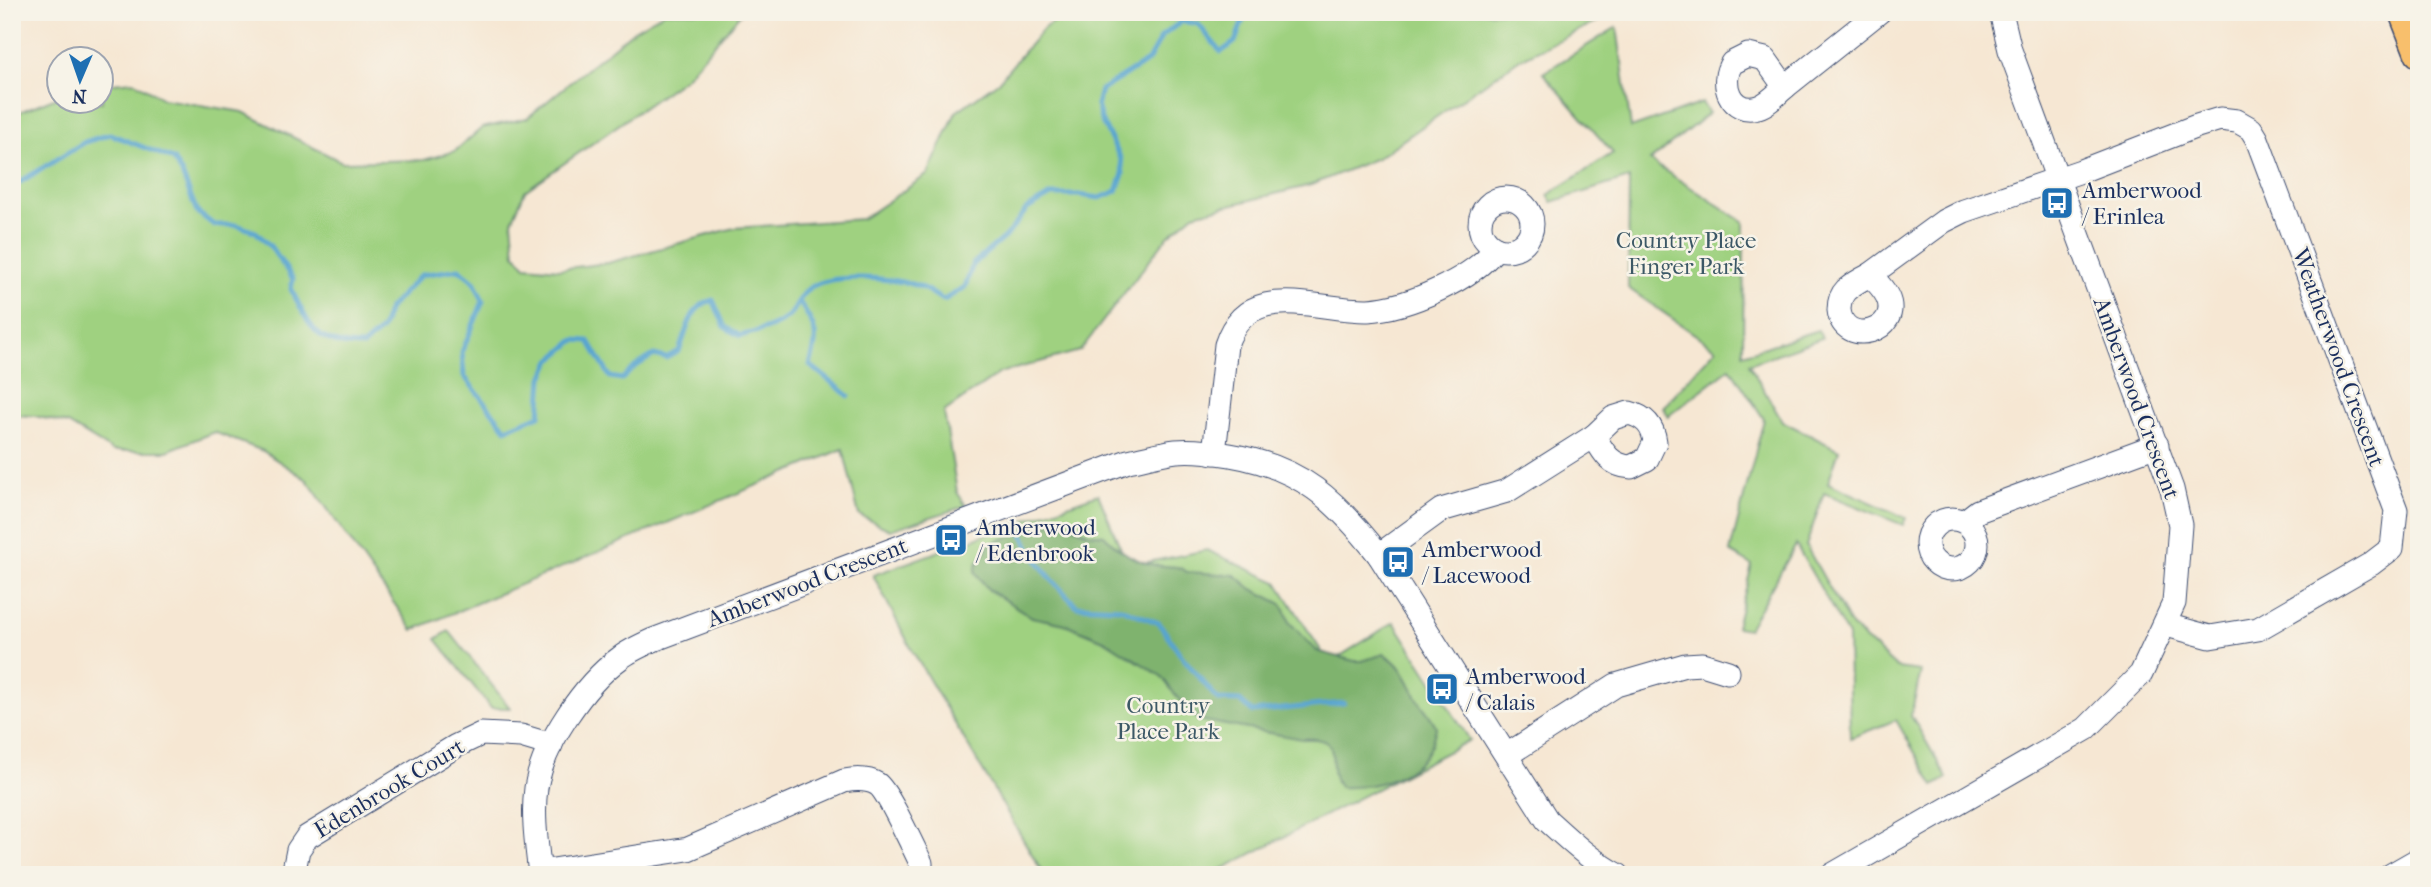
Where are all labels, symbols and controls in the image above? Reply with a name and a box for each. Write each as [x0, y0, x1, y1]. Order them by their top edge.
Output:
north arrow [46, 46, 116, 116]
text: N [71, 85, 87, 107]
place label: Amberwood / Erinlea [2081, 177, 2202, 230]
bus stop icon: Amberwood / Erinlea [2038, 184, 2076, 222]
park label: Country Place Finger Park [1616, 227, 1756, 280]
street label: Weatherwood Crescent [2286, 243, 2391, 470]
street label: Amberwood Crescent [2087, 293, 2186, 503]
place label: Amberwood / Edenbrook [975, 514, 1096, 567]
bus stop icon: Amberwood / Edenbrook [932, 521, 970, 559]
street label: Amberwood Crescent [702, 532, 911, 634]
place label: Amberwood / Lacewood [1421, 536, 1542, 589]
bus stop icon: Amberwood / Lacewood [1379, 543, 1417, 581]
place label: Amberwood / Calais [1465, 663, 1586, 716]
bus stop icon: Amberwood / Calais [1423, 670, 1461, 708]
park label: Country Place Park [1116, 692, 1221, 745]
street label: Edenbrook Court [309, 733, 469, 844]

